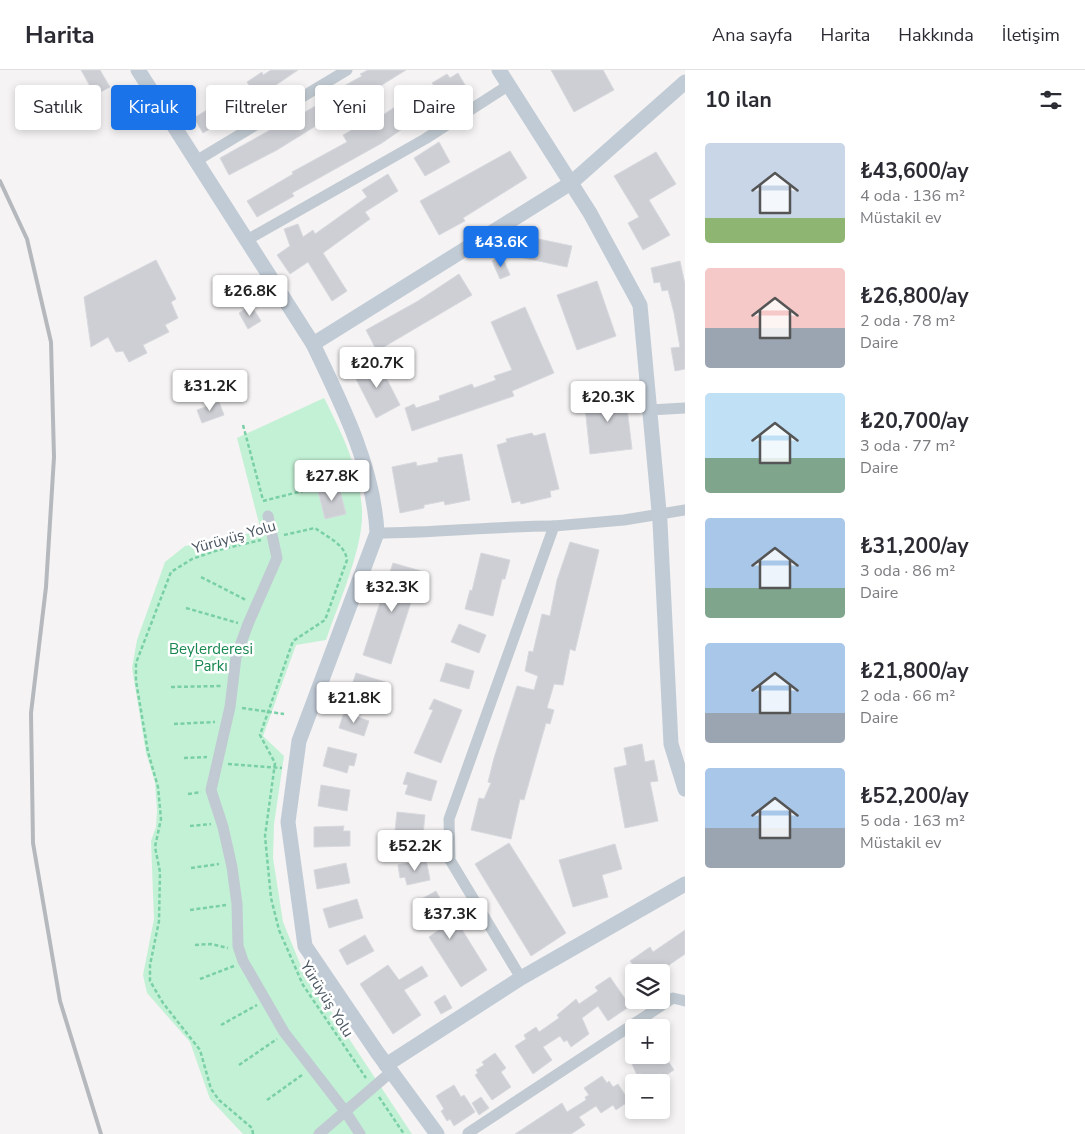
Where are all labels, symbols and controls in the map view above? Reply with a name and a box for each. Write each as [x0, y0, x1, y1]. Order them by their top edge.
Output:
text: Harita [25, 19, 95, 51]
text: Ana sayfa [712, 23, 792, 47]
text: Harita [820, 23, 870, 47]
text: Hakkında [898, 23, 974, 47]
text: İletişim [1002, 23, 1060, 47]
chip: Satılık [15, 85, 101, 130]
chip: Kiralık [111, 85, 196, 130]
chip: Filtreler [206, 85, 305, 130]
chip: Yeni [315, 85, 384, 130]
chip: Daire [394, 85, 473, 130]
text: 10 ilan [705, 86, 772, 114]
icon: filters [1037, 86, 1065, 114]
text: ₺43,600/ay [860, 157, 969, 185]
icon: home [745, 163, 805, 223]
text: 4 oda · 136 m² [860, 185, 965, 207]
text: Müstakil ev [860, 207, 942, 229]
pin: ₺43.6K [460, 226, 542, 268]
text: ₺43.6K [475, 231, 528, 253]
pin: ₺26.8K [209, 274, 291, 317]
text: ₺26.8K [224, 280, 277, 302]
text: ₺26,800/ay [860, 282, 969, 310]
icon: home [745, 288, 805, 348]
text: 2 oda · 78 m² [860, 310, 955, 332]
text: Daire [860, 332, 898, 354]
pin: ₺20.7K [336, 346, 418, 389]
text: ₺20.7K [351, 352, 404, 374]
pin: ₺31.2K [169, 370, 251, 412]
text: ₺31.2K [184, 375, 237, 397]
pin: ₺20.3K [567, 380, 649, 423]
text: ₺20.3K [582, 386, 635, 408]
text: ₺20,700/ay [860, 407, 969, 435]
icon: home [745, 413, 805, 473]
text: 3 oda · 77 m² [860, 435, 955, 457]
text: Daire [860, 457, 898, 479]
pin: ₺27.8K [291, 460, 373, 502]
text: ₺27.8K [306, 465, 359, 487]
street label: Yürüyüş Yolu [189, 516, 278, 559]
text: ₺31,200/ay [860, 532, 969, 560]
icon: home [745, 538, 805, 598]
text: 3 oda · 86 m² [860, 560, 955, 582]
pin: ₺32.3K [351, 570, 433, 613]
text: ₺32.3K [366, 576, 419, 598]
text: Daire [860, 582, 898, 604]
park label: Beylerderesi Parkı [169, 639, 253, 676]
text: ₺21,800/ay [860, 657, 969, 685]
icon: home [745, 663, 805, 723]
pin: ₺21.8K [313, 682, 395, 724]
text: 2 oda · 66 m² [860, 685, 955, 707]
text: ₺21.8K [328, 687, 381, 709]
text: Daire [860, 707, 898, 729]
text: ₺52,200/ay [860, 782, 969, 810]
icon: home [745, 788, 805, 848]
text: 5 oda · 163 m² [860, 810, 965, 832]
pin: ₺52.2K [374, 830, 456, 872]
text: Müstakil ev [860, 832, 942, 854]
text: ₺52.2K [389, 835, 442, 857]
pin: ₺37.3K [409, 898, 491, 940]
text: ₺37.3K [424, 903, 477, 925]
street label: Yürüyüş Yolu [295, 956, 358, 1041]
map controls [625, 964, 670, 1119]
button: layers [625, 964, 670, 1009]
button: + [625, 1019, 670, 1064]
button: − [625, 1074, 670, 1119]

